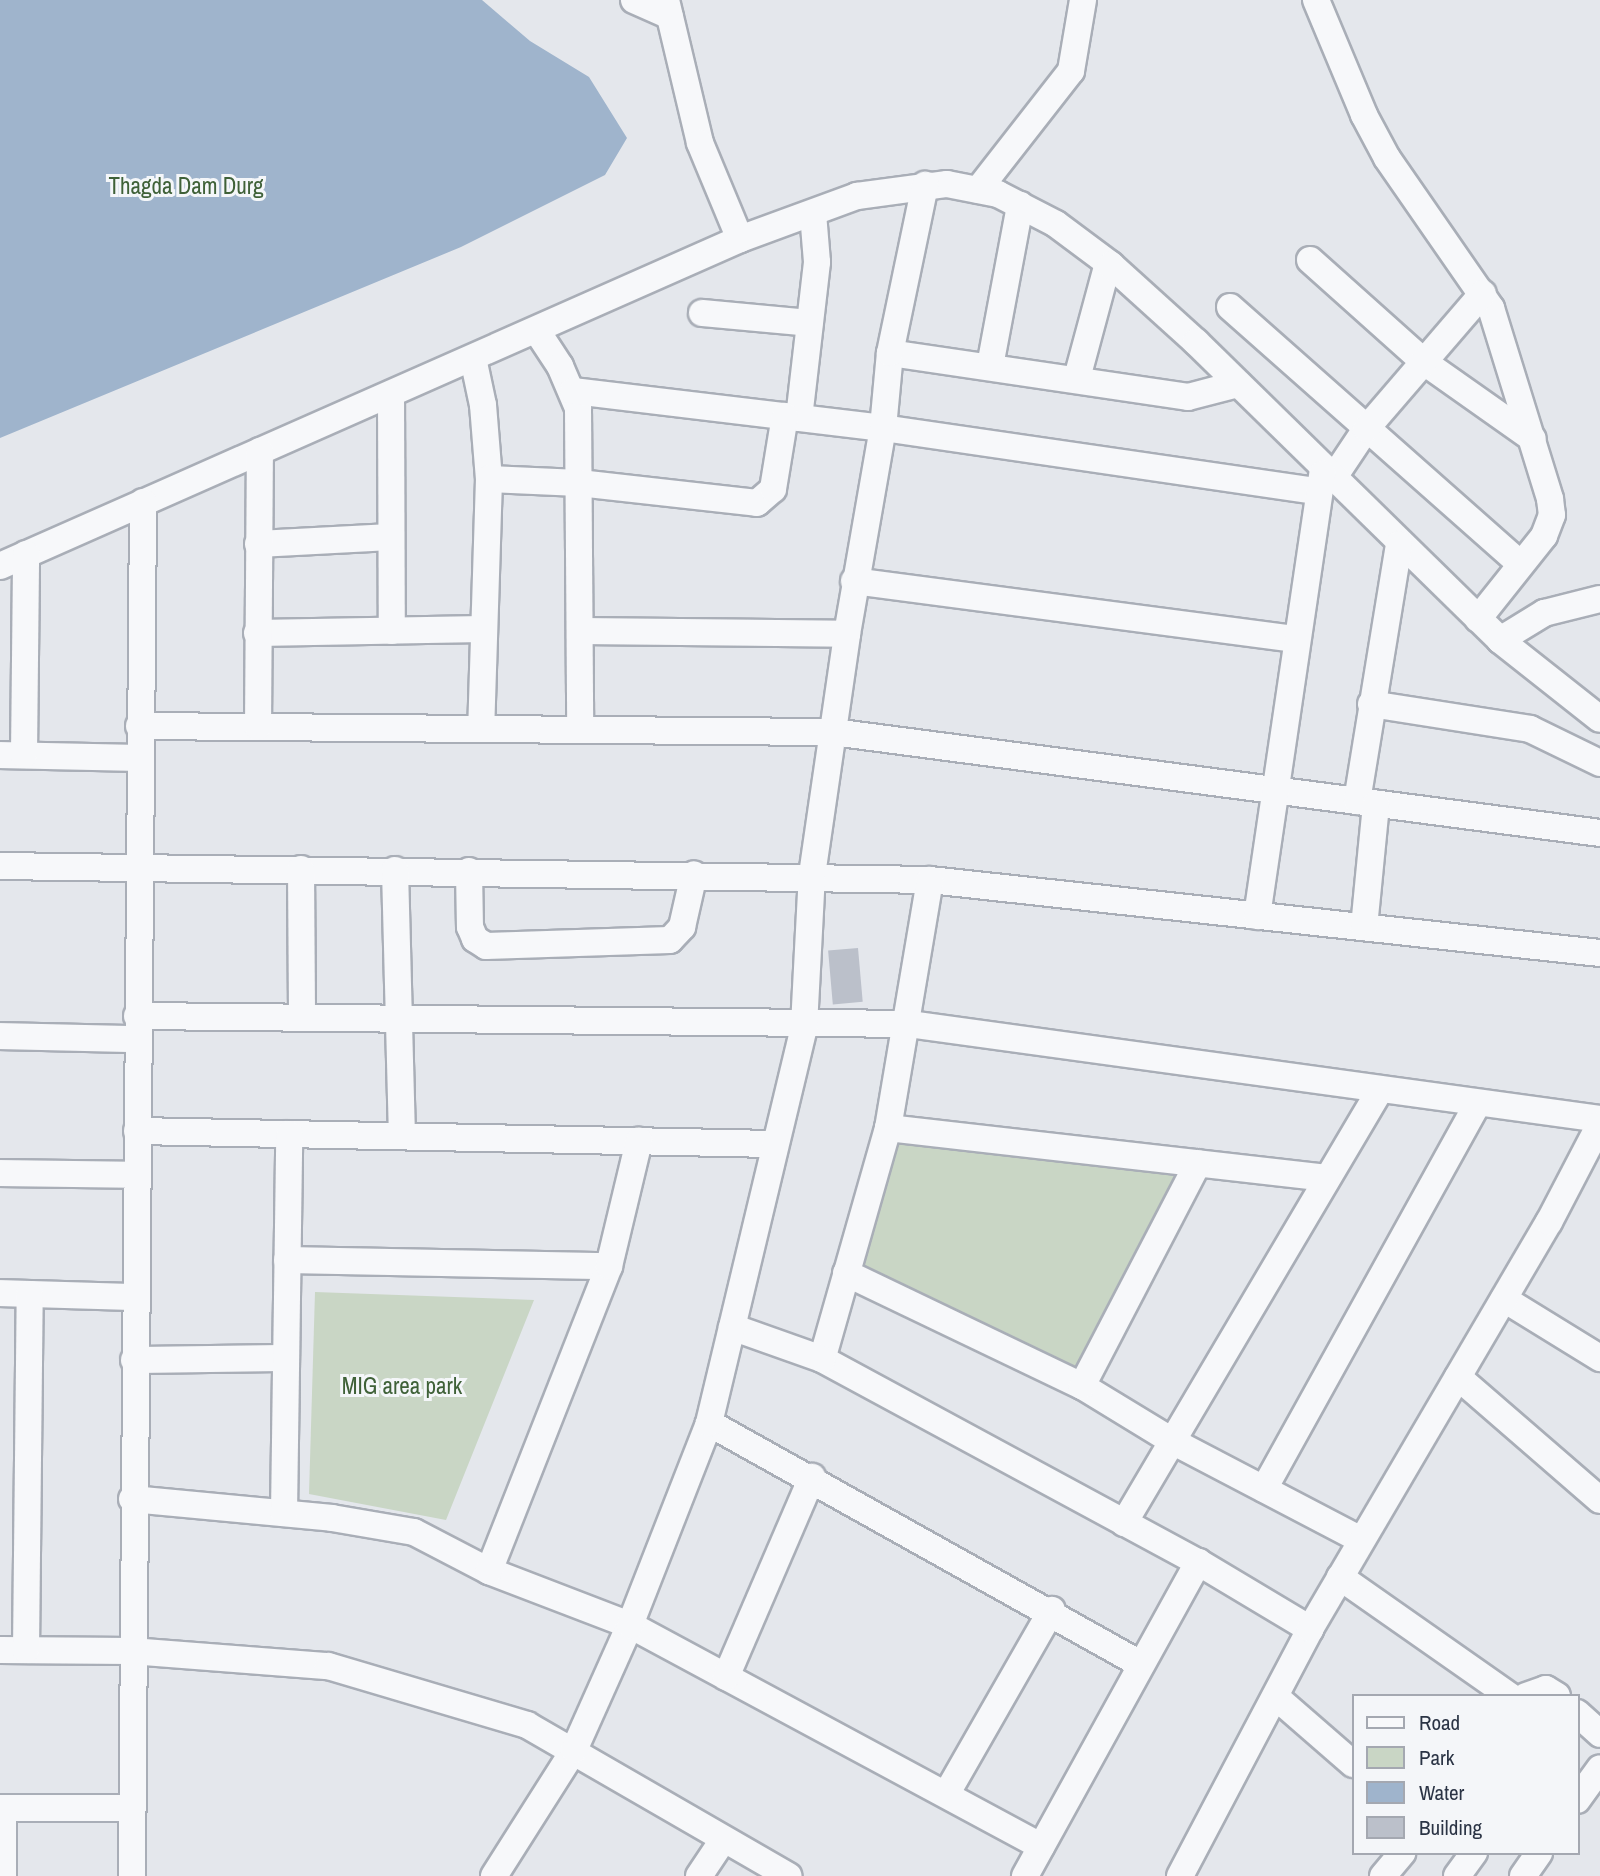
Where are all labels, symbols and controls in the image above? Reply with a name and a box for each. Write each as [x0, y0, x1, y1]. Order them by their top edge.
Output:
park label: Thagda Dam Durg [108, 172, 264, 200]
park label: MIG area park [342, 1372, 462, 1400]
legend [1352, 1694, 1579, 1855]
text: Road [1419, 1708, 1460, 1737]
text: Park [1419, 1743, 1454, 1772]
text: Water [1419, 1778, 1464, 1807]
text: Building [1419, 1813, 1482, 1842]

